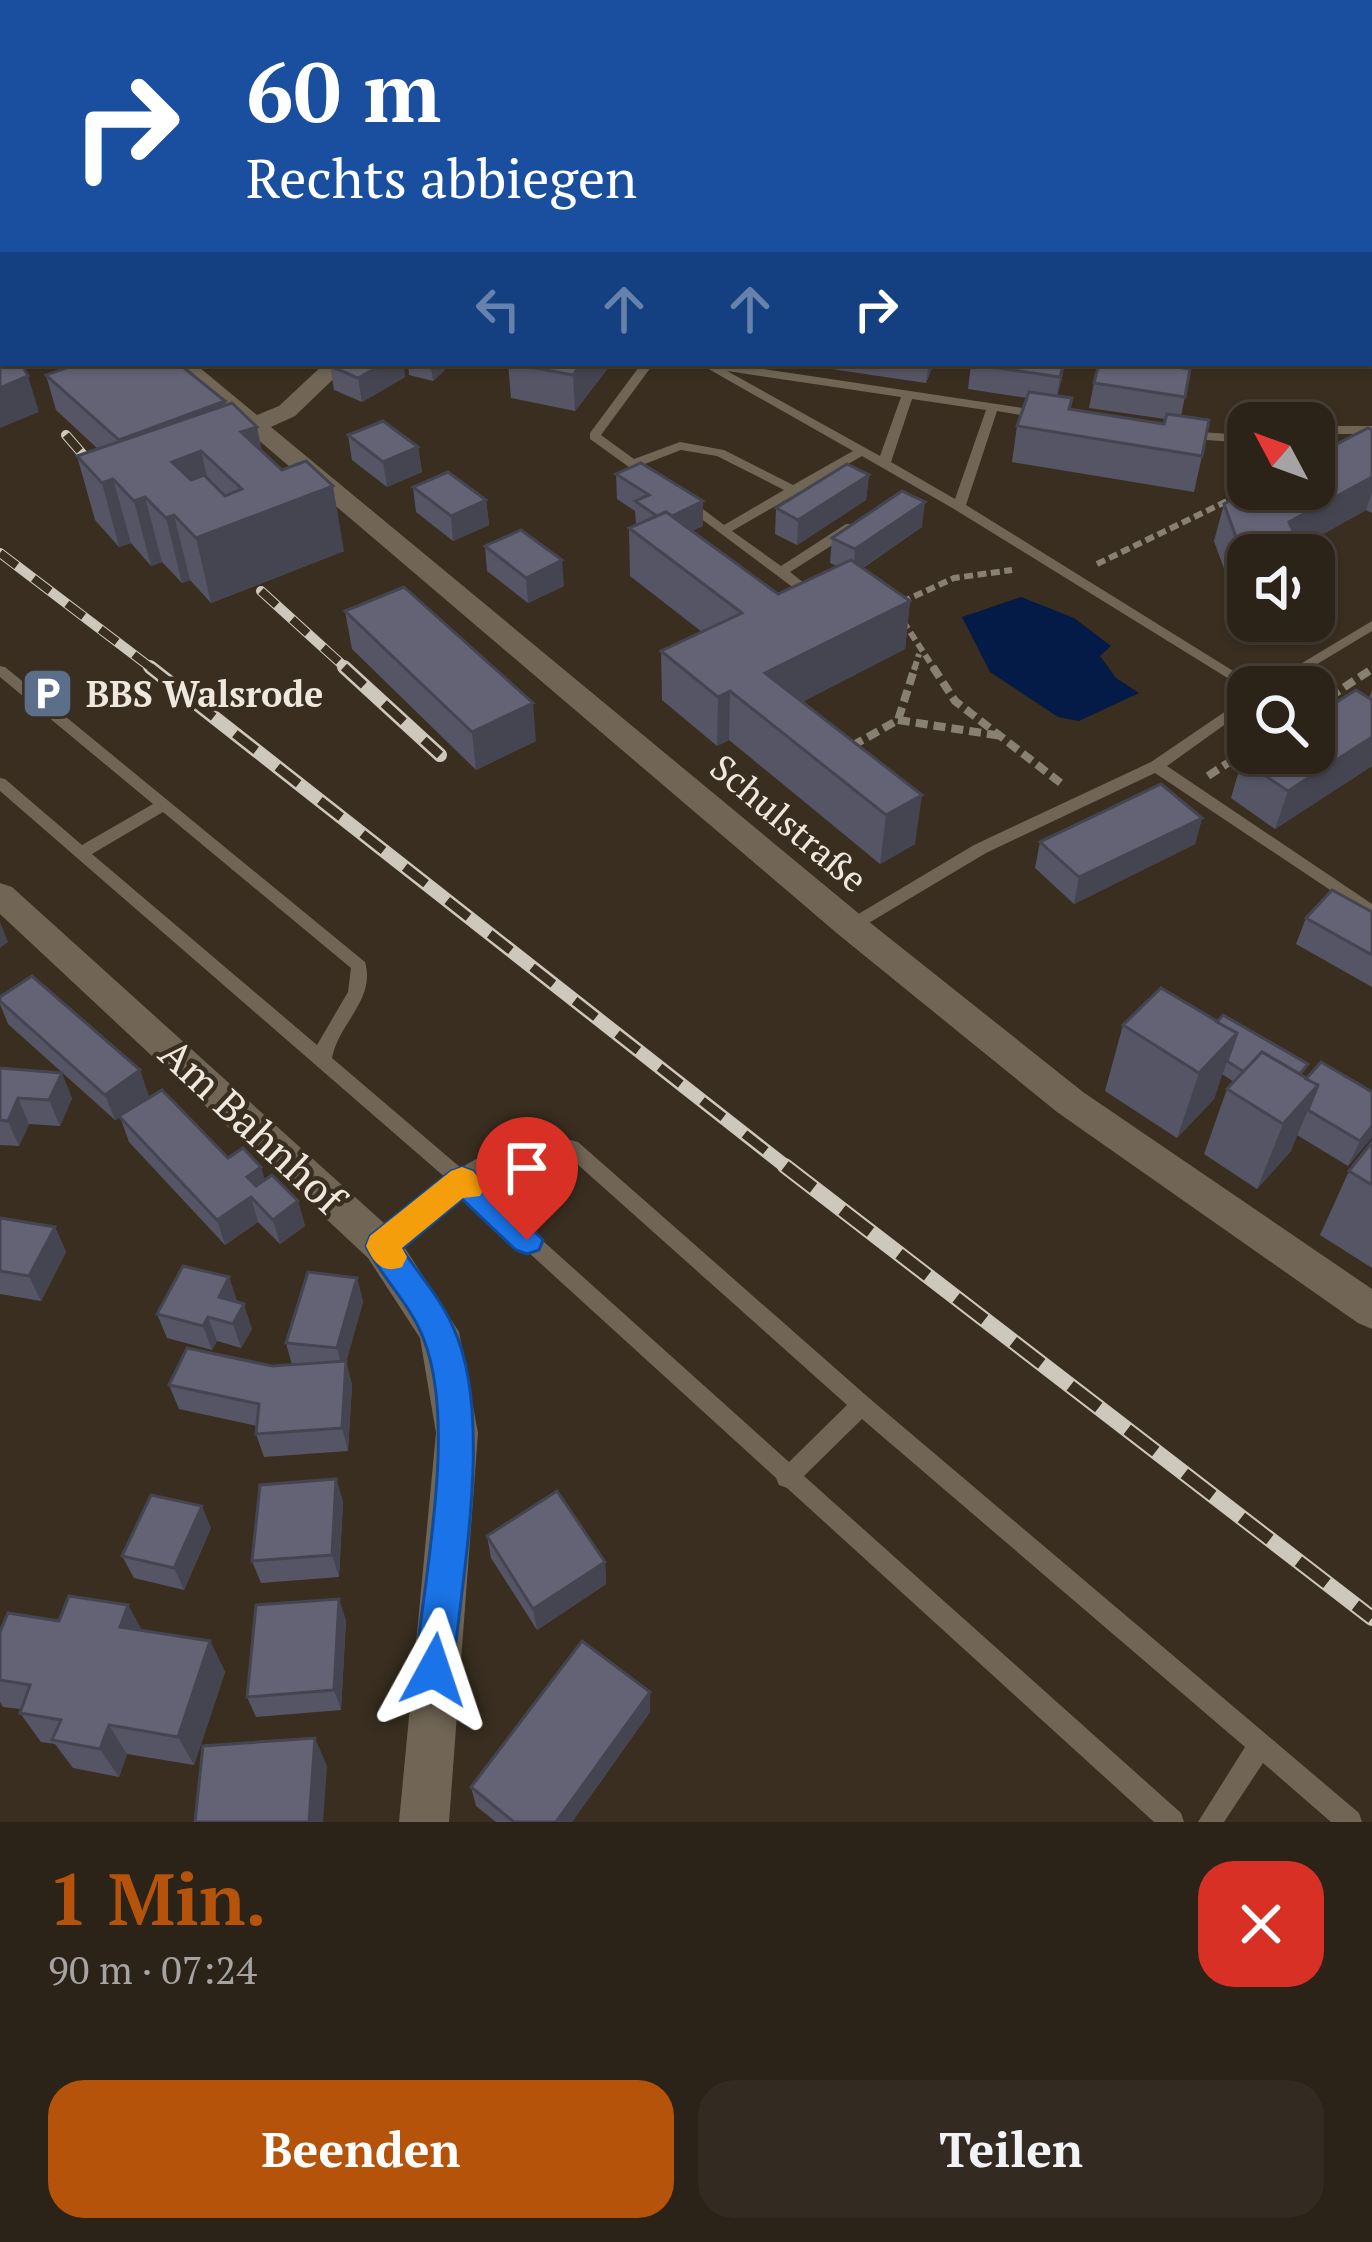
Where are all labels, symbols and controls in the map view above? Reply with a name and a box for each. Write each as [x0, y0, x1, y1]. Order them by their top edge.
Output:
text: 60 m [246, 35, 441, 146]
icon: right [48, 48, 204, 204]
text: Rechts abbiegen [246, 142, 637, 213]
icon: left [465, 276, 531, 342]
icon: ahead [591, 276, 657, 342]
icon: ahead [717, 276, 783, 342]
icon: right [843, 276, 909, 342]
north arrow [1227, 402, 1335, 510]
map controls [1227, 402, 1335, 774]
button: sound [1227, 534, 1335, 642]
parking icon: BBS Walsrode [19, 666, 75, 722]
button: search [1227, 666, 1335, 774]
place label: BBS Walsrode [86, 670, 323, 717]
street label: Schulstraße [701, 743, 877, 902]
street label: Am Bahnhof [148, 1025, 359, 1227]
pin [476, 1117, 578, 1240]
icon: arrive [494, 1135, 560, 1201]
position arrow [371, 1607, 497, 1733]
text: 1 Min. [48, 1850, 267, 1946]
button: close [1198, 1861, 1324, 1987]
text: 90 m · 07:24 [48, 1943, 257, 1995]
button: Beenden [48, 2080, 674, 2218]
button: Teilen [698, 2080, 1324, 2218]

